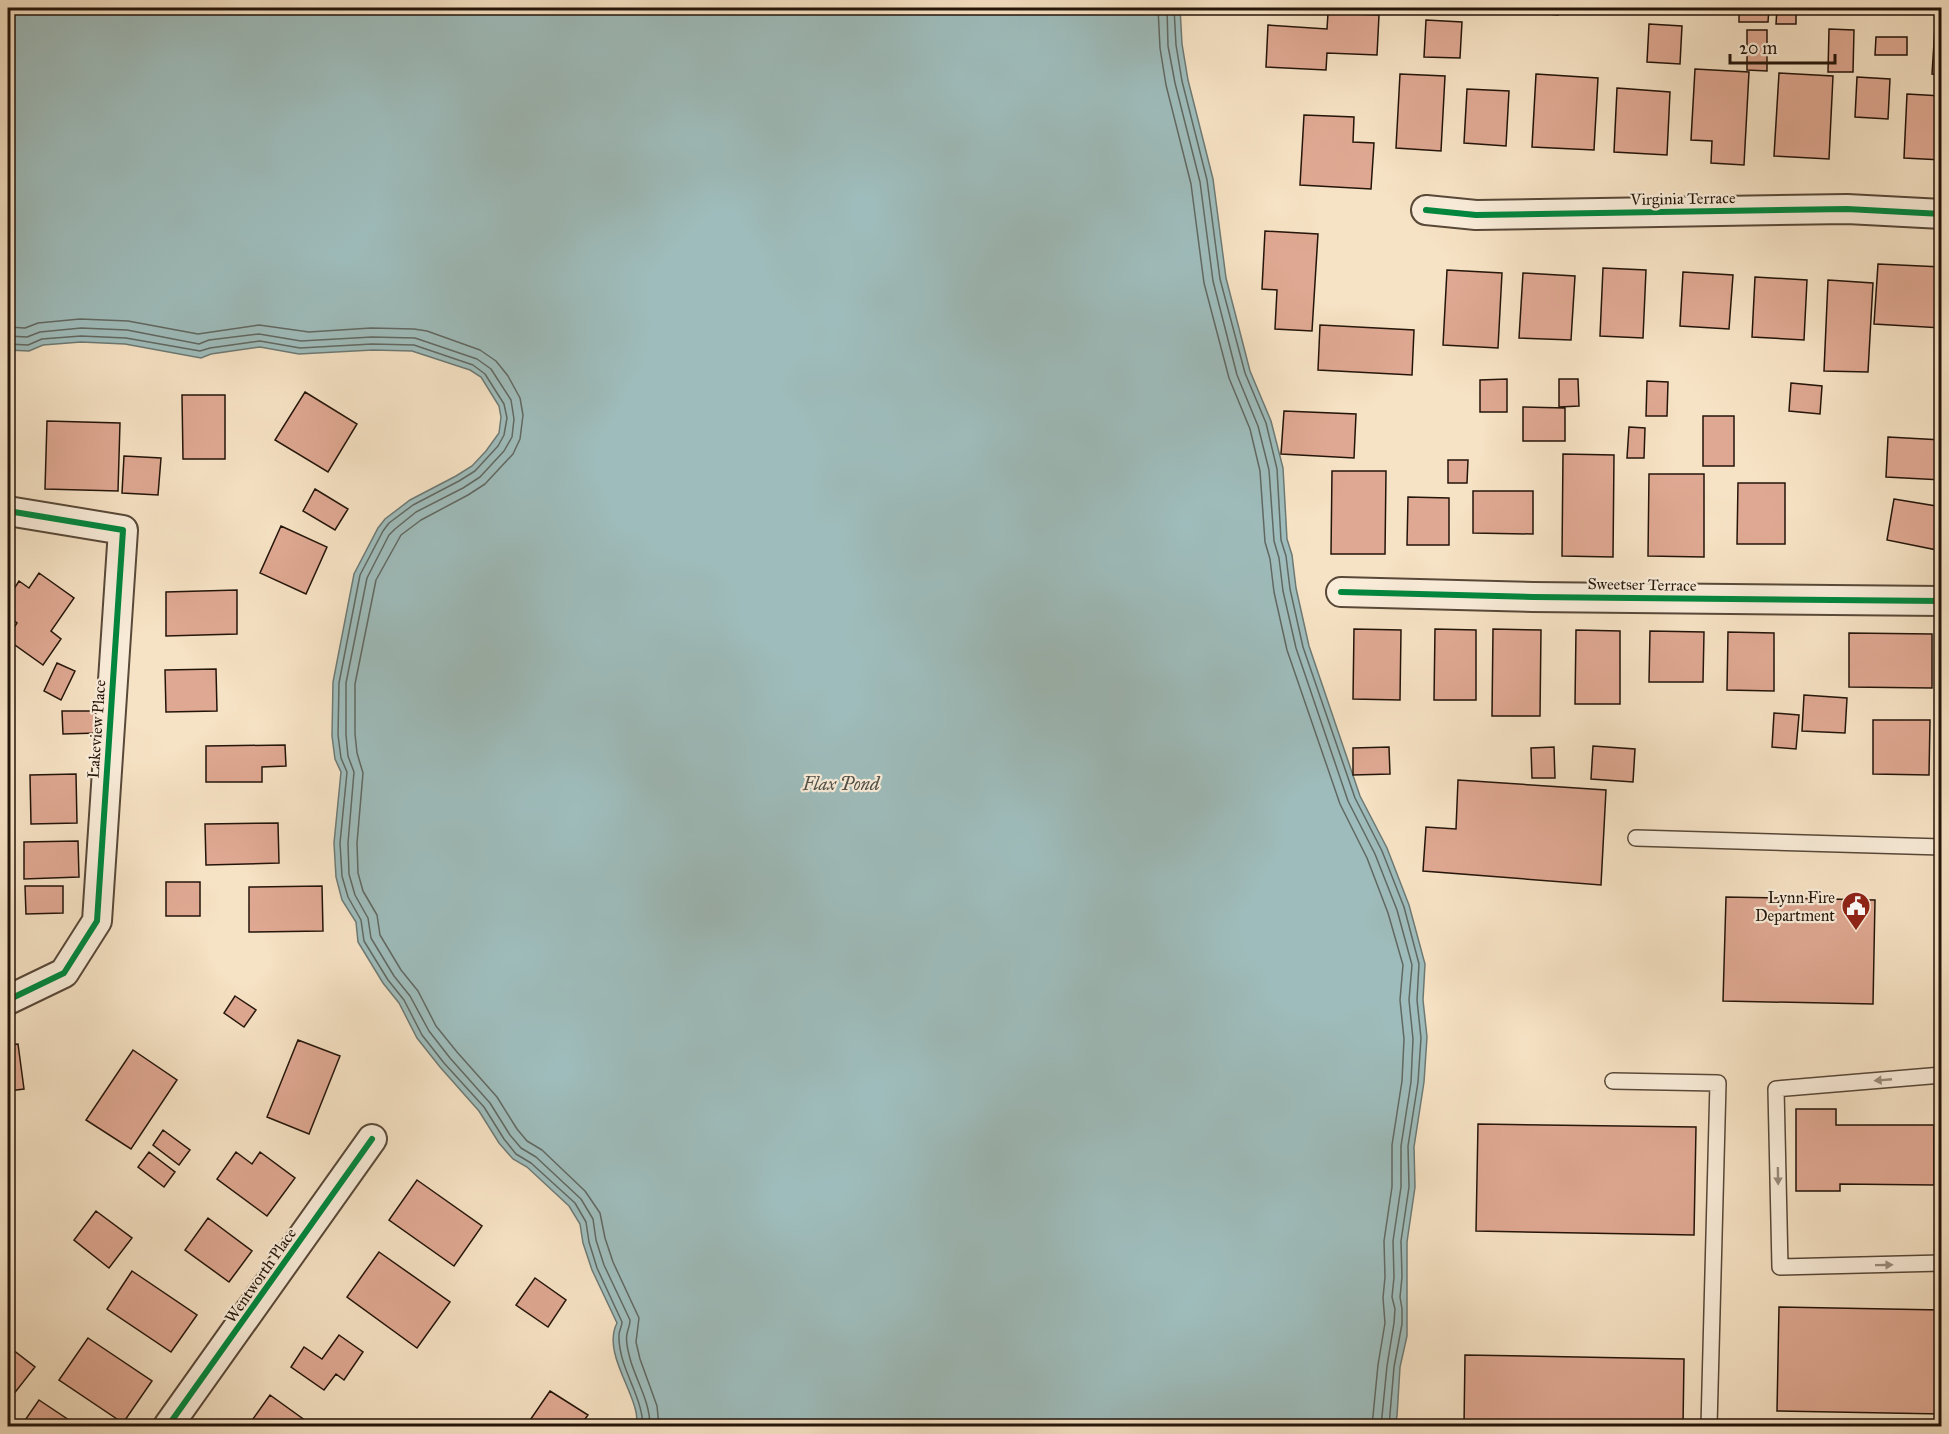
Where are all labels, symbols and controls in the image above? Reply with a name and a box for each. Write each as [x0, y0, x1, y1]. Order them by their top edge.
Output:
scale bar [1730, 27, 1835, 65]
text: 20 m [1739, 37, 1777, 59]
street label: Virginia Terrace [1629, 188, 1736, 210]
street label: Sweetser Terrace [1587, 574, 1697, 595]
street label: Lakeview Place [84, 679, 109, 779]
water label: Flax Pond [802, 773, 881, 795]
place label: Lynn Fire Department [1755, 888, 1835, 925]
public building icon: Lynn Fire Department [1840, 890, 1872, 932]
one-way arrow [1874, 1075, 1893, 1085]
one-way arrow [1773, 1166, 1782, 1185]
street label: Wentworth Place [221, 1224, 300, 1326]
one-way arrow [1874, 1260, 1893, 1269]

